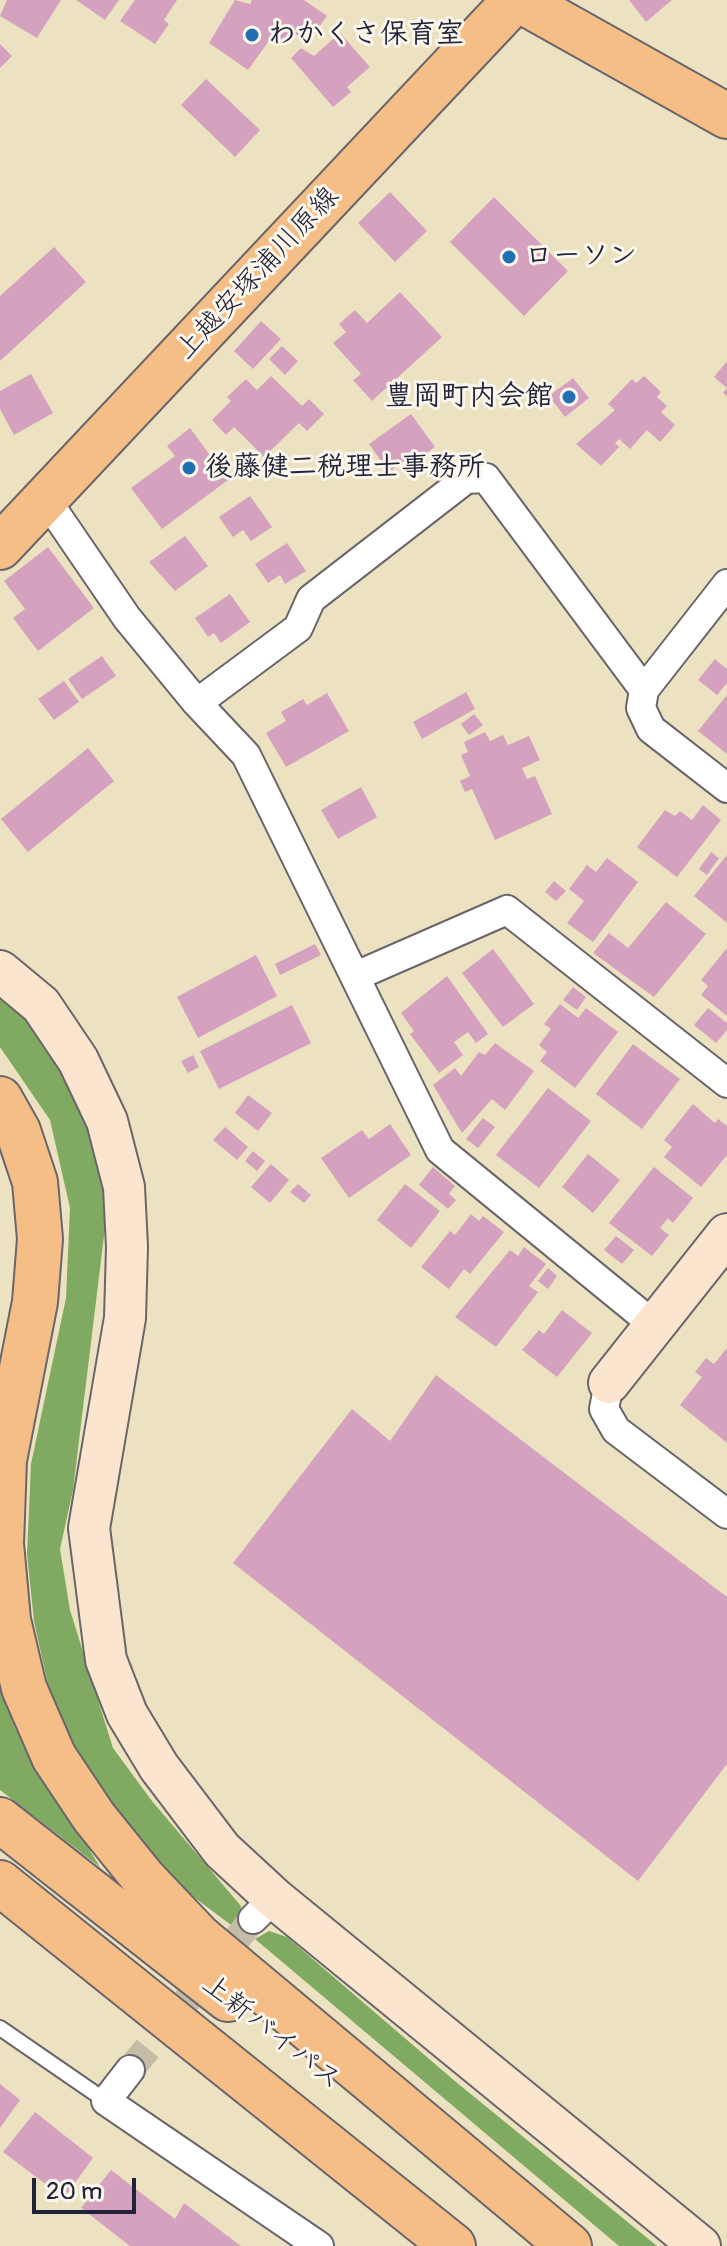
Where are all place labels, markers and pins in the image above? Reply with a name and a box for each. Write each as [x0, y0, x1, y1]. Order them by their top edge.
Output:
place label: わかくさ保育室 [268, 18, 464, 52]
marker: わかくさ保育室 [243, 26, 261, 44]
place label: ローソン [525, 240, 637, 274]
marker: ローソン [500, 248, 518, 266]
place label: 豊岡町内会館 [385, 380, 553, 414]
marker: 豊岡町内会館 [560, 388, 578, 406]
place label: 後藤健二税理士事務所 [205, 451, 485, 485]
marker: 後藤健二税理士事務所 [180, 459, 198, 477]

